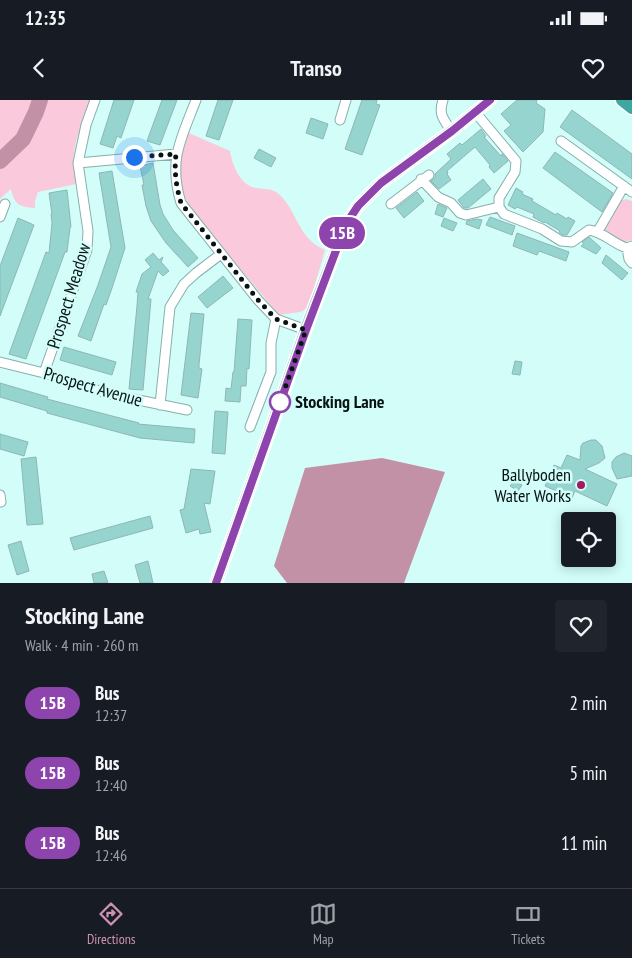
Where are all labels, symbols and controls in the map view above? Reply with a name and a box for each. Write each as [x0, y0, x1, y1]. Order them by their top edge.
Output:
text: 12:35 [25, 6, 66, 30]
icon: back [25, 54, 53, 82]
text: Transo [290, 54, 342, 82]
icon: heart [579, 54, 607, 82]
your location [122, 145, 147, 170]
line badge: 15B [313, 217, 371, 249]
text: 15B [329, 221, 355, 244]
street label: Prospect Meadow [42, 240, 96, 351]
street label: Prospect Avenue [41, 361, 145, 412]
place label: Stocking Lane [295, 390, 385, 413]
marker: Stocking Lane [269, 391, 291, 413]
place label: Ballyboden Water Works [494, 463, 571, 507]
marker: Ballyboden Water Works [575, 479, 587, 491]
map controls [561, 512, 616, 567]
button: locate [561, 512, 616, 567]
text: Stocking Lane [25, 600, 144, 631]
button: heart [555, 600, 607, 652]
text: Walk · 4 min · 260 m [25, 635, 138, 655]
text: Bus [95, 681, 119, 705]
text: 15B [39, 691, 66, 714]
text: 2 min [570, 691, 607, 715]
text: 12:37 [95, 705, 127, 725]
text: Bus [95, 751, 119, 775]
text: 15B [39, 761, 66, 784]
text: 5 min [570, 761, 607, 785]
text: 12:40 [95, 775, 127, 795]
text: Bus [95, 821, 119, 845]
text: 15B [39, 831, 66, 854]
text: 11 min [561, 831, 607, 855]
text: 12:46 [95, 845, 127, 865]
tab: Directions [87, 900, 136, 948]
tab: Map [309, 900, 337, 948]
tab: Tickets [511, 900, 545, 948]

